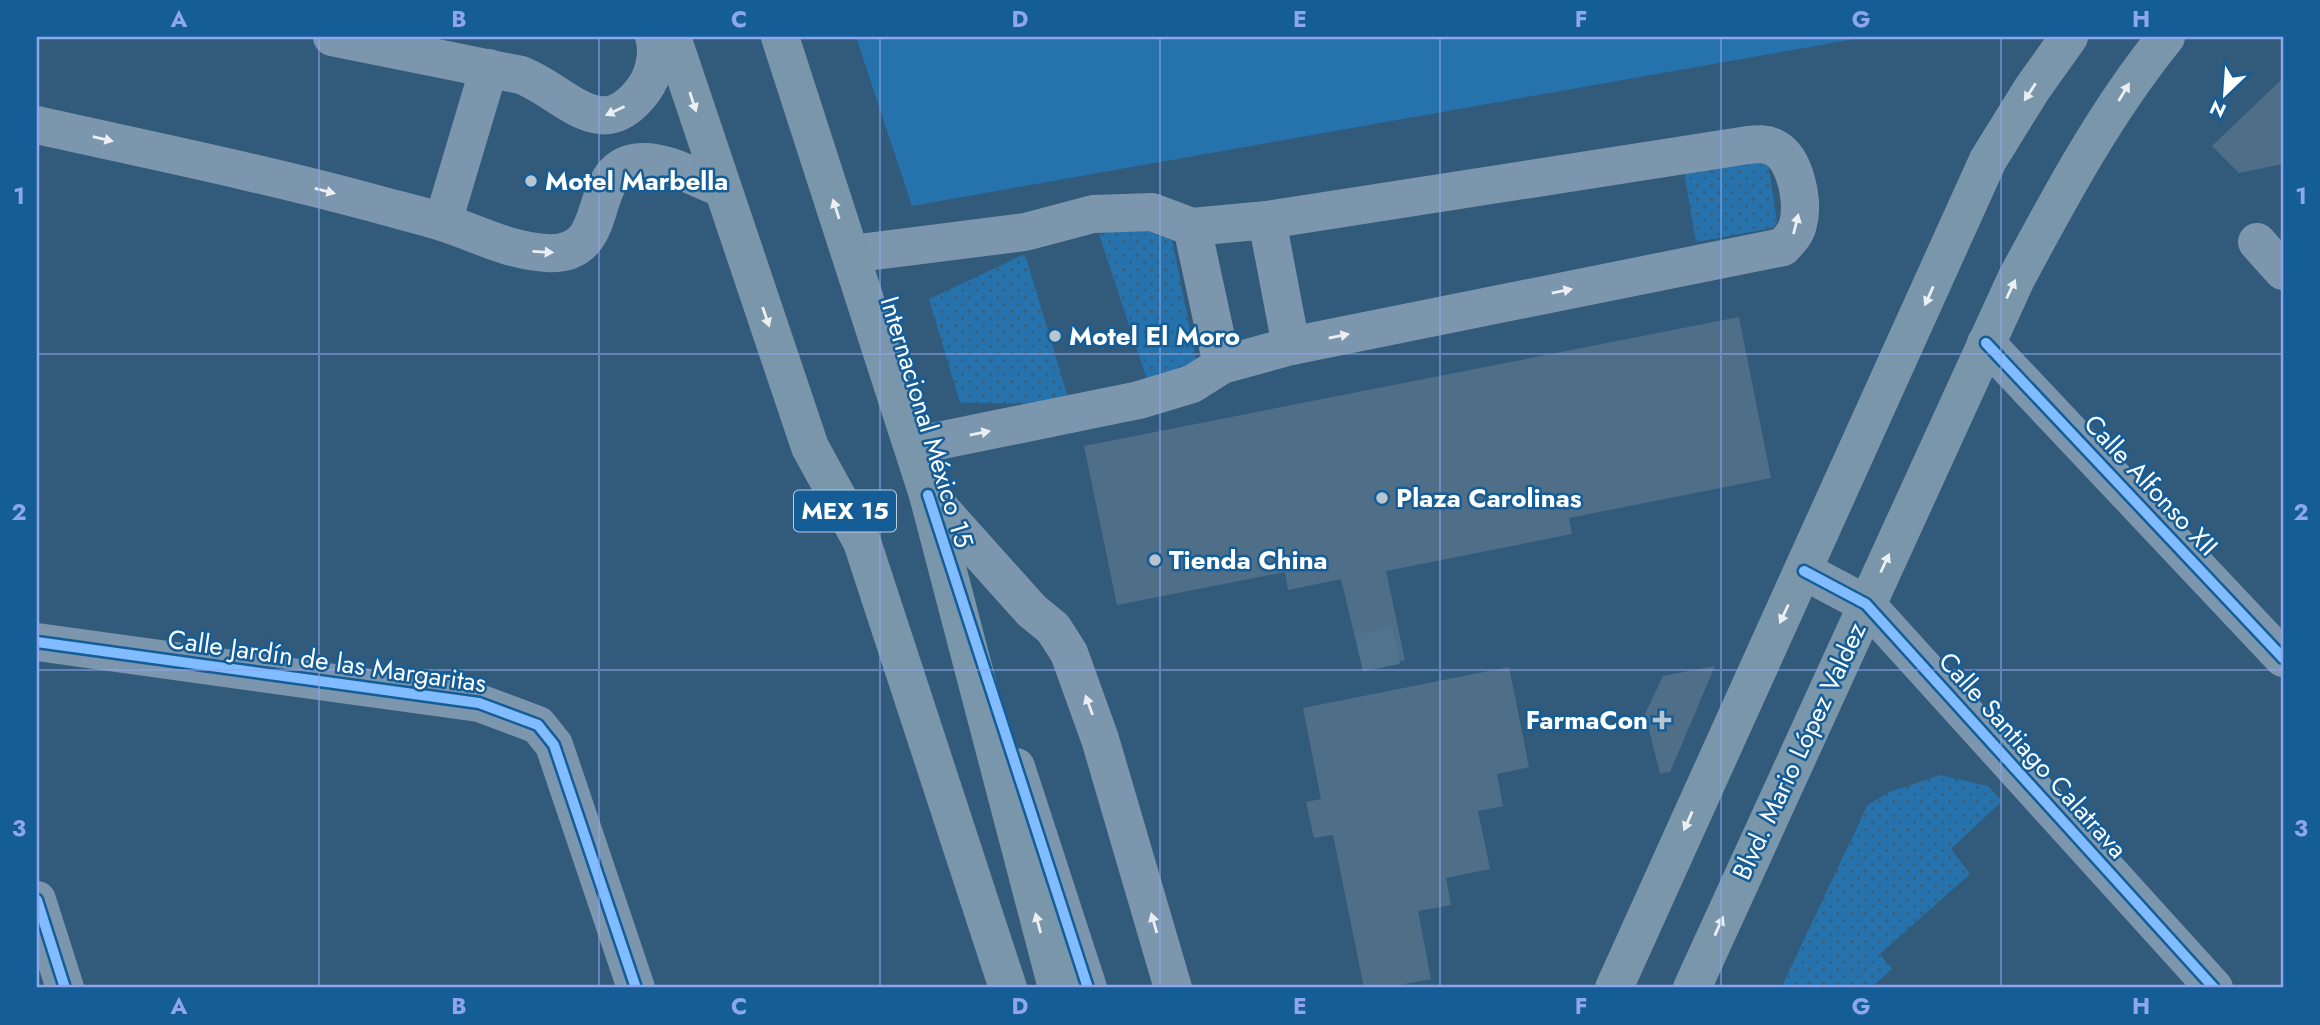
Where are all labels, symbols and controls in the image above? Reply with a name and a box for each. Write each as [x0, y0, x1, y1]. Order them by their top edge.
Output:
text: A [170, 2, 188, 36]
text: B [451, 2, 467, 36]
text: C [731, 2, 747, 36]
text: D [1012, 2, 1029, 36]
text: E [1293, 2, 1307, 36]
text: F [1575, 2, 1587, 36]
text: G [1852, 2, 1870, 36]
text: H [2132, 2, 2150, 36]
north arrow [2190, 60, 2260, 130]
one-way arrow [2117, 82, 2130, 101]
one-way arrow [2024, 83, 2037, 102]
one-way arrow [688, 91, 699, 112]
text: N [2205, 94, 2231, 124]
one-way arrow [605, 105, 625, 117]
one-way arrow [92, 134, 114, 145]
place label: Motel Marbella [545, 162, 728, 200]
marker: Motel Marbella [523, 173, 539, 189]
text: 1 [13, 179, 25, 213]
text: 1 [2295, 179, 2307, 213]
one-way arrow [314, 186, 336, 197]
one-way arrow [830, 198, 841, 219]
one-way arrow [1791, 213, 1802, 235]
one-way arrow [532, 247, 554, 258]
one-way arrow [2006, 279, 2017, 300]
one-way arrow [1923, 285, 1934, 306]
one-way arrow [1551, 286, 1573, 297]
street label: Internacional México 15 [871, 292, 983, 552]
one-way arrow [761, 307, 772, 328]
place label: Motel El Moro [1069, 317, 1240, 355]
marker: Motel El Moro [1047, 328, 1063, 344]
one-way arrow [1328, 330, 1350, 341]
street label: Calle Alfonso XII [2075, 406, 2227, 564]
one-way arrow [969, 427, 991, 438]
place label: Plaza Carolinas [1396, 479, 1582, 517]
road number: MEX 15 [794, 490, 896, 532]
marker: Plaza Carolinas [1374, 490, 1390, 506]
text: 2 [11, 495, 27, 529]
text: 2 [2293, 495, 2309, 529]
place label: Tienda China [1169, 541, 1328, 579]
marker: Tienda China [1147, 552, 1163, 568]
one-way arrow [1879, 553, 1891, 573]
one-way arrow [1778, 604, 1790, 624]
street label: Blvd. Mario López Valdez [1723, 616, 1875, 886]
street label: Calle Jardín de las Margaritas [165, 620, 489, 702]
street label: Calle Santiago Calatrava [1930, 643, 2136, 867]
one-way arrow [1083, 694, 1094, 715]
place label: FarmaCon [1526, 701, 1648, 739]
marker: FarmaCon [1654, 712, 1670, 728]
one-way arrow [1682, 810, 1693, 831]
text: 3 [12, 811, 26, 845]
text: 3 [2294, 811, 2308, 845]
one-way arrow [1032, 912, 1043, 934]
one-way arrow [1149, 912, 1159, 933]
one-way arrow [1713, 916, 1725, 936]
text: A [170, 989, 188, 1023]
text: B [451, 989, 467, 1023]
text: C [731, 989, 747, 1023]
text: D [1012, 989, 1029, 1023]
text: E [1293, 989, 1307, 1023]
text: F [1575, 989, 1587, 1023]
text: G [1852, 989, 1870, 1023]
text: H [2132, 989, 2150, 1023]

